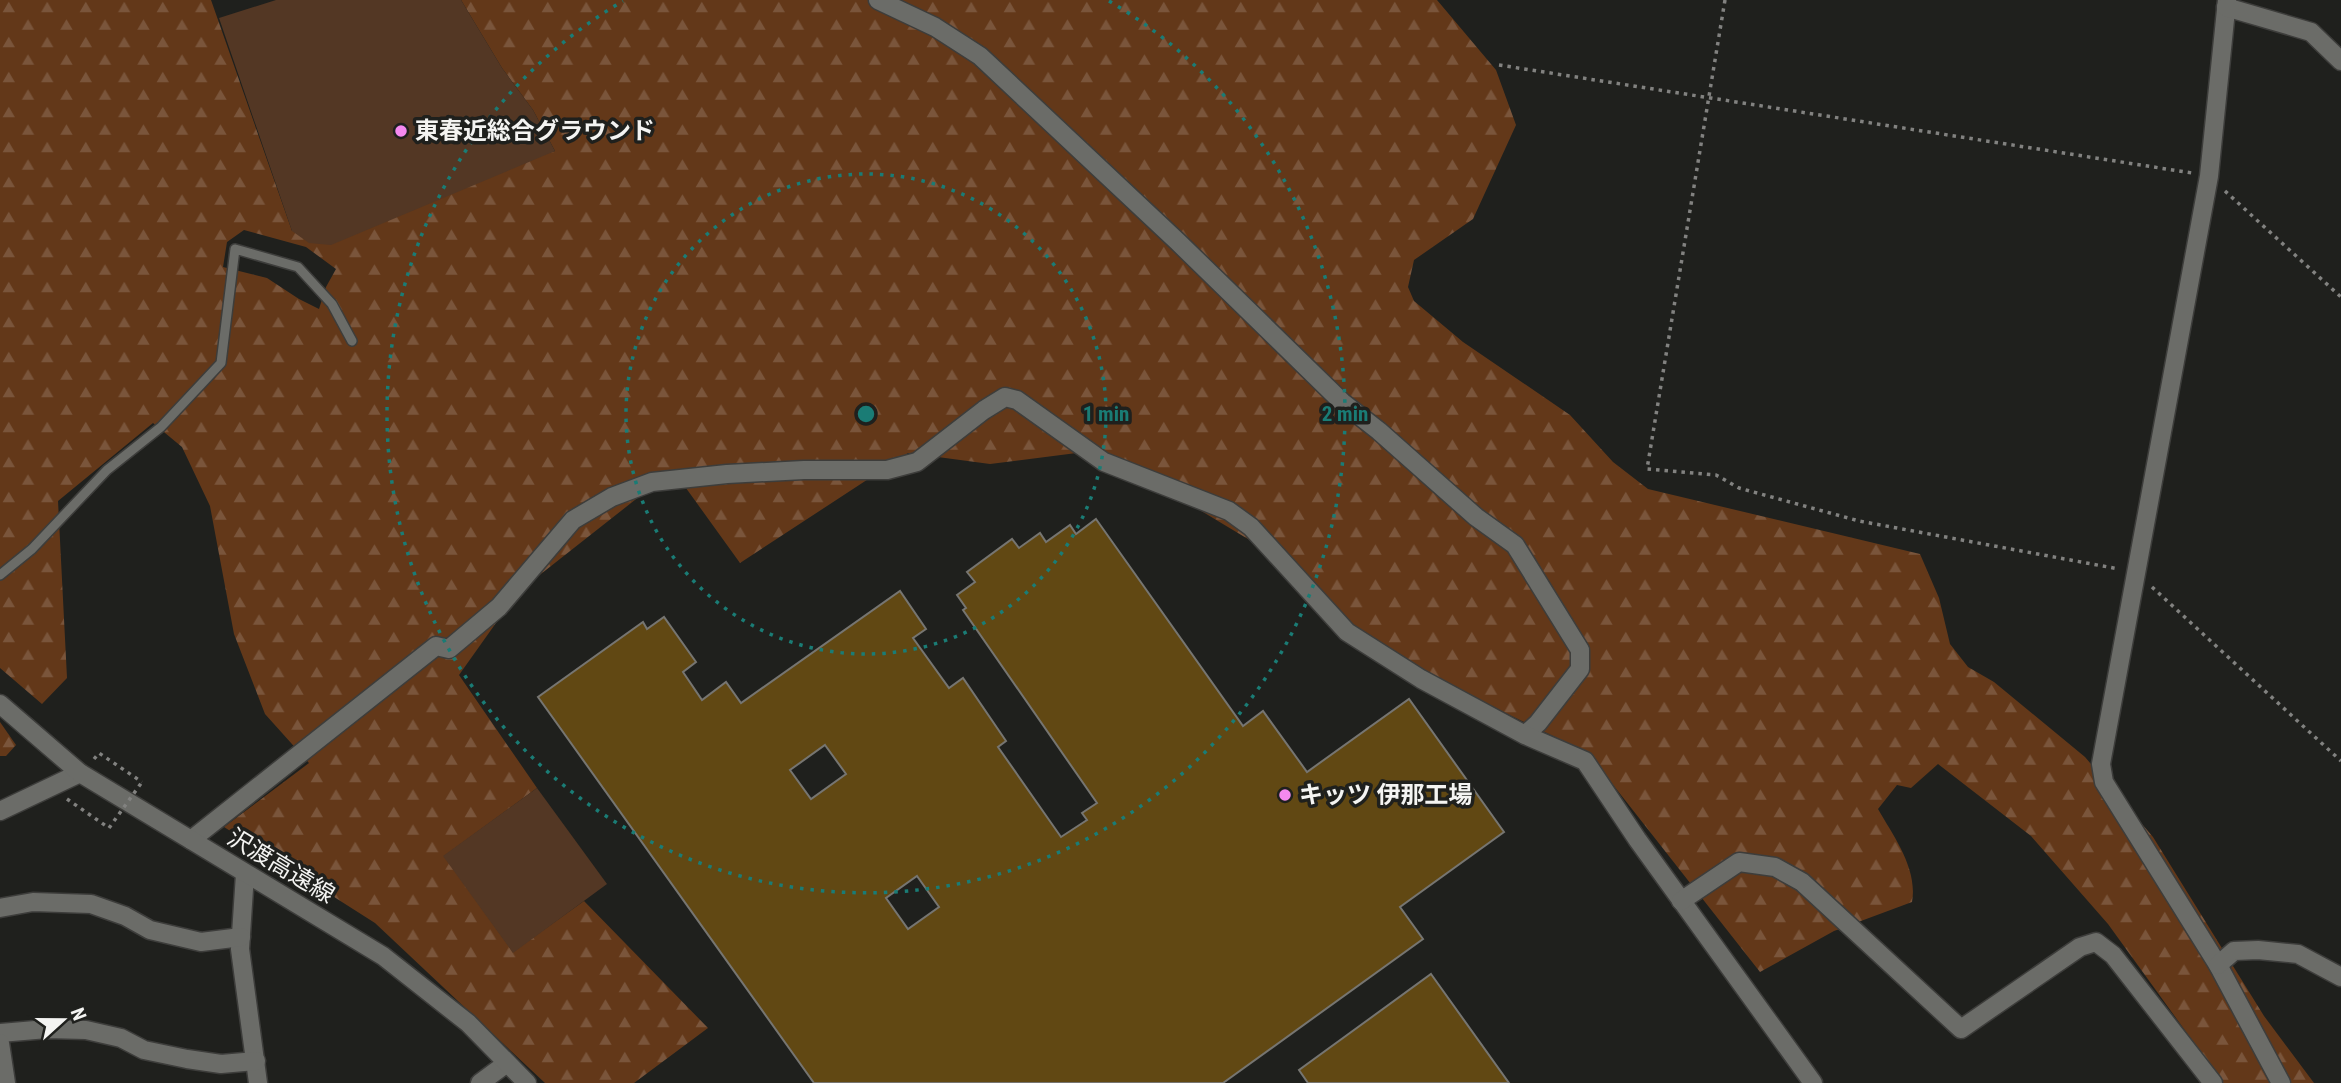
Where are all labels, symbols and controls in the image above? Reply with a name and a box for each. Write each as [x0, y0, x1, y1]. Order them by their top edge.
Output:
place label: 東春近総合グラウンド [415, 117, 655, 145]
marker: 東春近総合グラウンド [393, 123, 409, 139]
centre of rings [854, 402, 878, 426]
text: 1 min [1083, 402, 1129, 426]
text: 2 min [1322, 402, 1368, 426]
place label: キッツ 伊那工場 [1299, 781, 1473, 809]
marker: キッツ 伊那工場 [1277, 787, 1293, 803]
street label: 沢渡高遠線 [222, 823, 340, 909]
north arrow [28, 985, 98, 1055]
text: N [66, 1005, 91, 1024]

